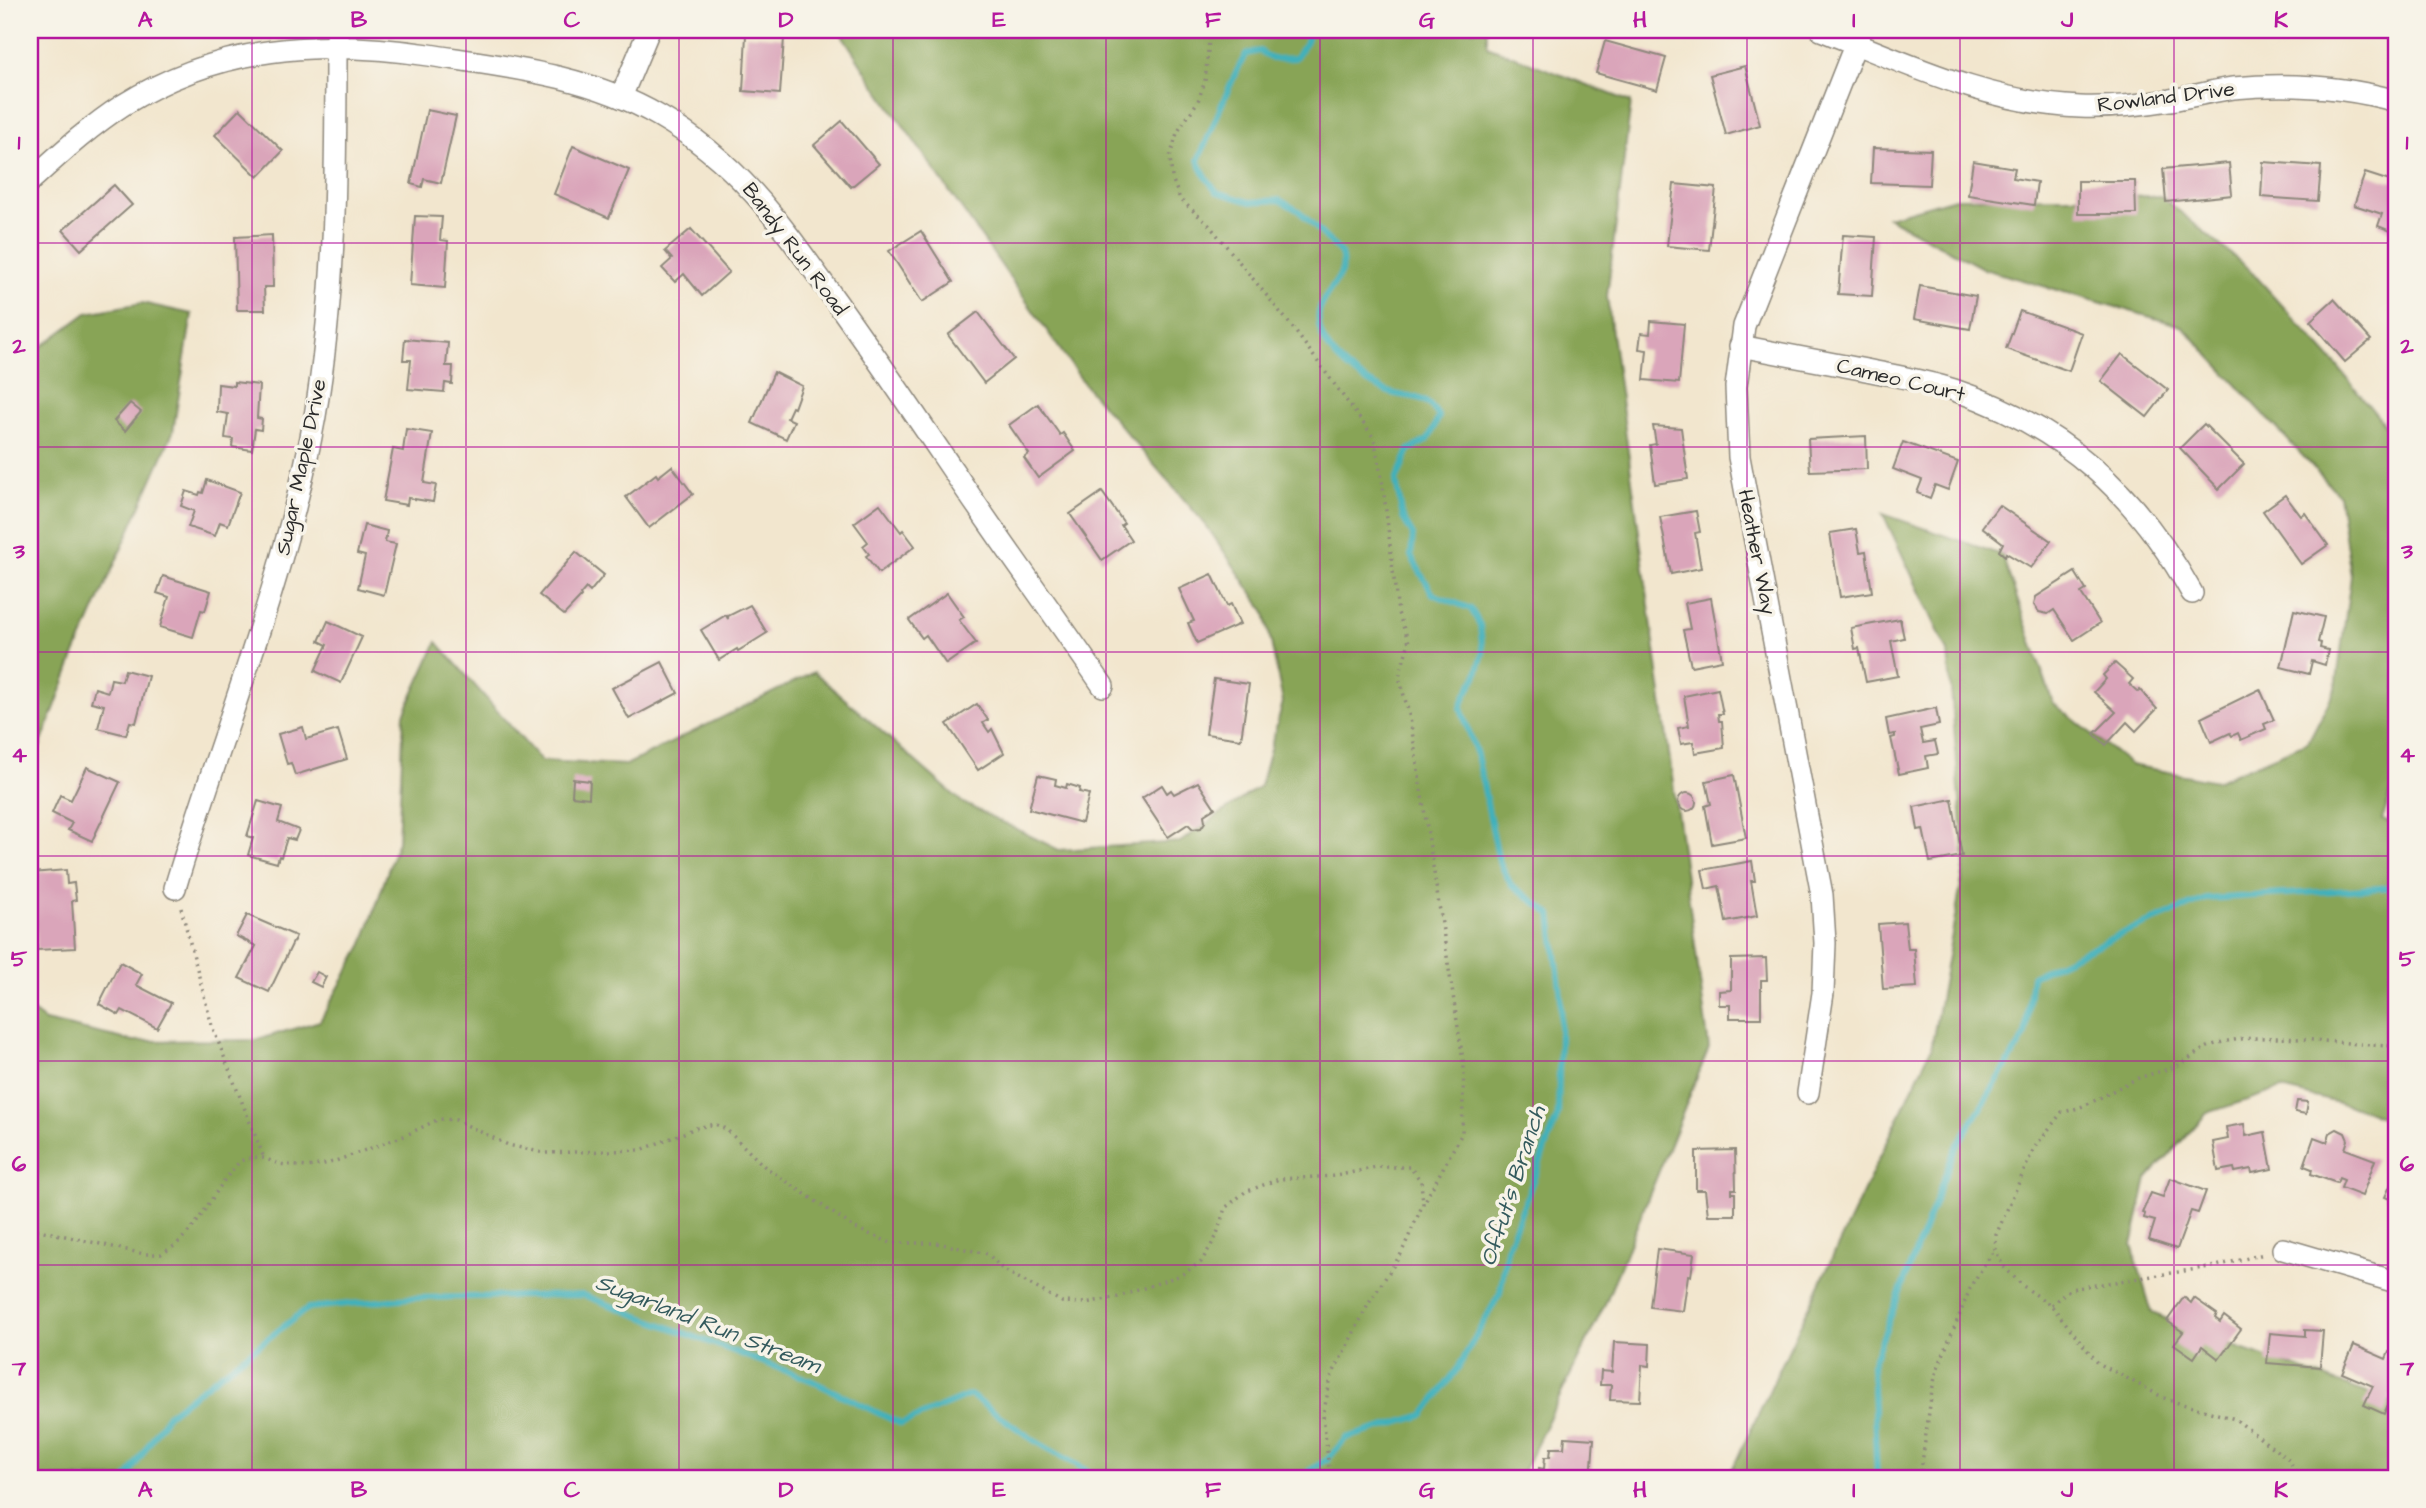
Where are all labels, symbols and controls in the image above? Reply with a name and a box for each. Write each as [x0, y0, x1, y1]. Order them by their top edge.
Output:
text: A [138, 4, 153, 36]
text: B [351, 4, 368, 36]
text: C [564, 4, 581, 36]
text: D [779, 4, 794, 36]
text: E [992, 4, 1006, 36]
text: F [1205, 4, 1222, 36]
text: G [1419, 4, 1435, 36]
text: H [1633, 4, 1647, 36]
text: I [1852, 4, 1856, 36]
text: J [2060, 4, 2074, 36]
text: K [2274, 4, 2289, 36]
street label: Rowland Drive [2096, 74, 2236, 120]
text: 1 [18, 126, 21, 158]
text: 1 [2406, 126, 2409, 158]
street label: Bandy Run Road [734, 177, 855, 323]
text: 2 [11, 330, 26, 362]
text: 2 [2399, 330, 2414, 362]
street label: Cameo Court [1834, 351, 1969, 409]
street label: Sugar Maple Drive [268, 376, 336, 558]
street label: Heather Way [1729, 487, 1783, 618]
text: 3 [12, 535, 25, 567]
text: 3 [2400, 535, 2413, 567]
text: 4 [11, 739, 27, 771]
text: 4 [2399, 739, 2415, 771]
text: 5 [11, 943, 28, 975]
text: 5 [2399, 943, 2416, 975]
water label: Offut's Branch [1472, 1100, 1554, 1270]
text: 6 [12, 1148, 27, 1180]
text: 6 [2400, 1148, 2415, 1180]
water label: Sugarland Run Stream [591, 1266, 827, 1383]
text: 7 [11, 1352, 27, 1384]
text: 7 [2399, 1352, 2415, 1384]
text: A [138, 1474, 153, 1506]
text: B [351, 1474, 368, 1506]
text: C [564, 1474, 581, 1506]
text: D [779, 1474, 794, 1506]
text: E [992, 1474, 1006, 1506]
text: F [1205, 1474, 1222, 1506]
text: G [1419, 1474, 1435, 1506]
text: H [1633, 1474, 1647, 1506]
text: I [1852, 1474, 1856, 1506]
text: J [2060, 1474, 2074, 1506]
text: K [2274, 1474, 2289, 1506]

